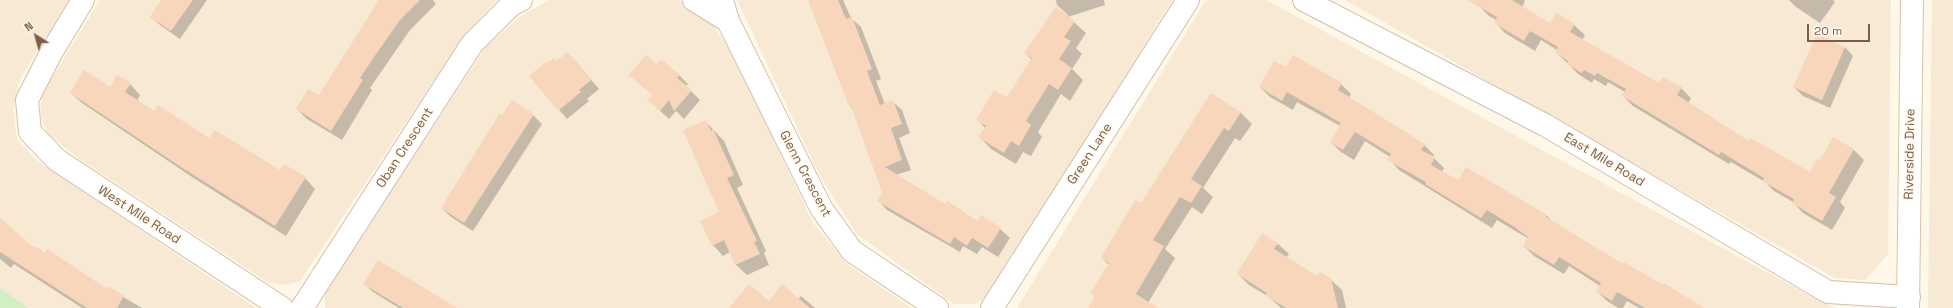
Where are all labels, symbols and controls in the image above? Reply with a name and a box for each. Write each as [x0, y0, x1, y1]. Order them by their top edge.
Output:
north arrow [16, 16, 56, 56]
scale bar [1809, 16, 1872, 42]
text: N [22, 19, 36, 34]
text: 20 m [1814, 23, 1842, 39]
street label: Oban Crescent [373, 105, 437, 191]
street label: Riverside Drive [1901, 108, 1919, 200]
street label: Green Lane [1064, 120, 1116, 188]
street label: Glenn Crescent [776, 128, 834, 220]
street label: East Mile Road [1561, 130, 1647, 190]
street label: West Mile Road [95, 182, 183, 248]

